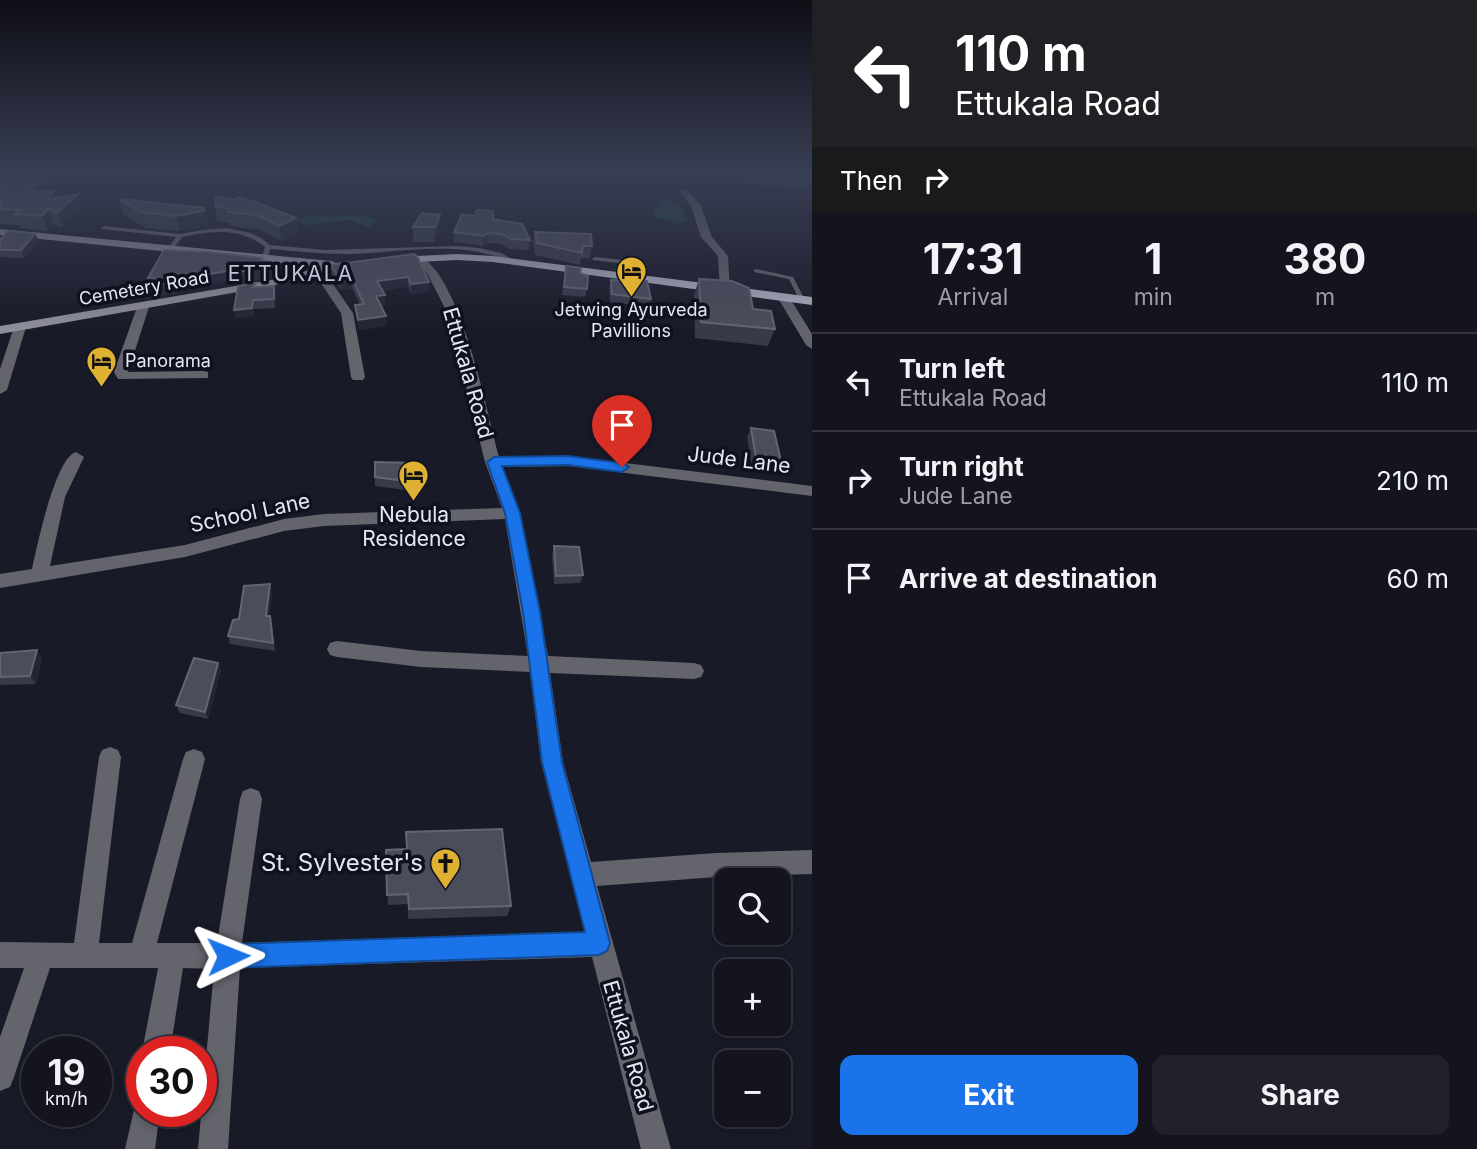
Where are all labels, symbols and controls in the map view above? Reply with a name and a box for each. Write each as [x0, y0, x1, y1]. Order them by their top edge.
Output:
text: 110 m [955, 24, 1087, 83]
icon: left [840, 28, 931, 119]
text: Ettukala Road [955, 84, 1161, 123]
icon: right [917, 161, 955, 199]
text: Then [840, 165, 903, 196]
text: 17:31 [923, 233, 1023, 284]
text: 1 [1144, 233, 1162, 284]
text: 380 [1284, 233, 1366, 284]
hotel icon: Jetwing Ayurveda Pavillions [614, 255, 648, 299]
district label: ETTUKALA [228, 261, 354, 286]
street label: Cemetery Road [77, 266, 211, 309]
text: Arrival [937, 283, 1008, 311]
text: min [1134, 283, 1173, 311]
text: m [1315, 283, 1335, 311]
place label: Jetwing Ayurveda Pavillions [554, 299, 708, 341]
street label: Ettukala Road [438, 305, 499, 441]
hotel icon: Panorama [85, 344, 119, 388]
place label: Panorama [125, 350, 211, 371]
text: Turn left [899, 353, 1005, 384]
icon: left [840, 363, 878, 401]
text: 110 m [1381, 367, 1449, 398]
text: Ettukala Road [899, 384, 1047, 412]
pin [592, 395, 652, 467]
icon: arrive [603, 406, 641, 444]
street label: Jude Lane [686, 441, 792, 478]
text: Turn right [899, 451, 1024, 482]
hotel icon: Nebula Residence [397, 458, 431, 502]
icon: right [840, 461, 878, 499]
text: 210 m [1376, 465, 1449, 496]
text: Jude Lane [899, 482, 1013, 510]
street label: School Lane [187, 488, 312, 537]
place label: Nebula Residence [362, 502, 466, 551]
icon: arrive [840, 559, 878, 597]
text: Arrive at destination [899, 563, 1158, 594]
text: 60 m [1386, 563, 1449, 594]
church icon: St. Sylvester's [429, 846, 463, 890]
place label: St. Sylvester's [261, 848, 423, 877]
map controls [714, 868, 791, 1127]
button: search [714, 868, 791, 945]
position arrow [191, 919, 265, 993]
button: + [714, 959, 791, 1036]
street label: Ettukala Road [598, 978, 659, 1114]
speed limit sign: 30 [126, 1036, 217, 1127]
button: − [714, 1050, 791, 1127]
text: 19 [48, 1051, 85, 1093]
button: Exit [840, 1055, 1138, 1135]
button: Share [1152, 1055, 1449, 1135]
text: km/h [45, 1088, 88, 1109]

